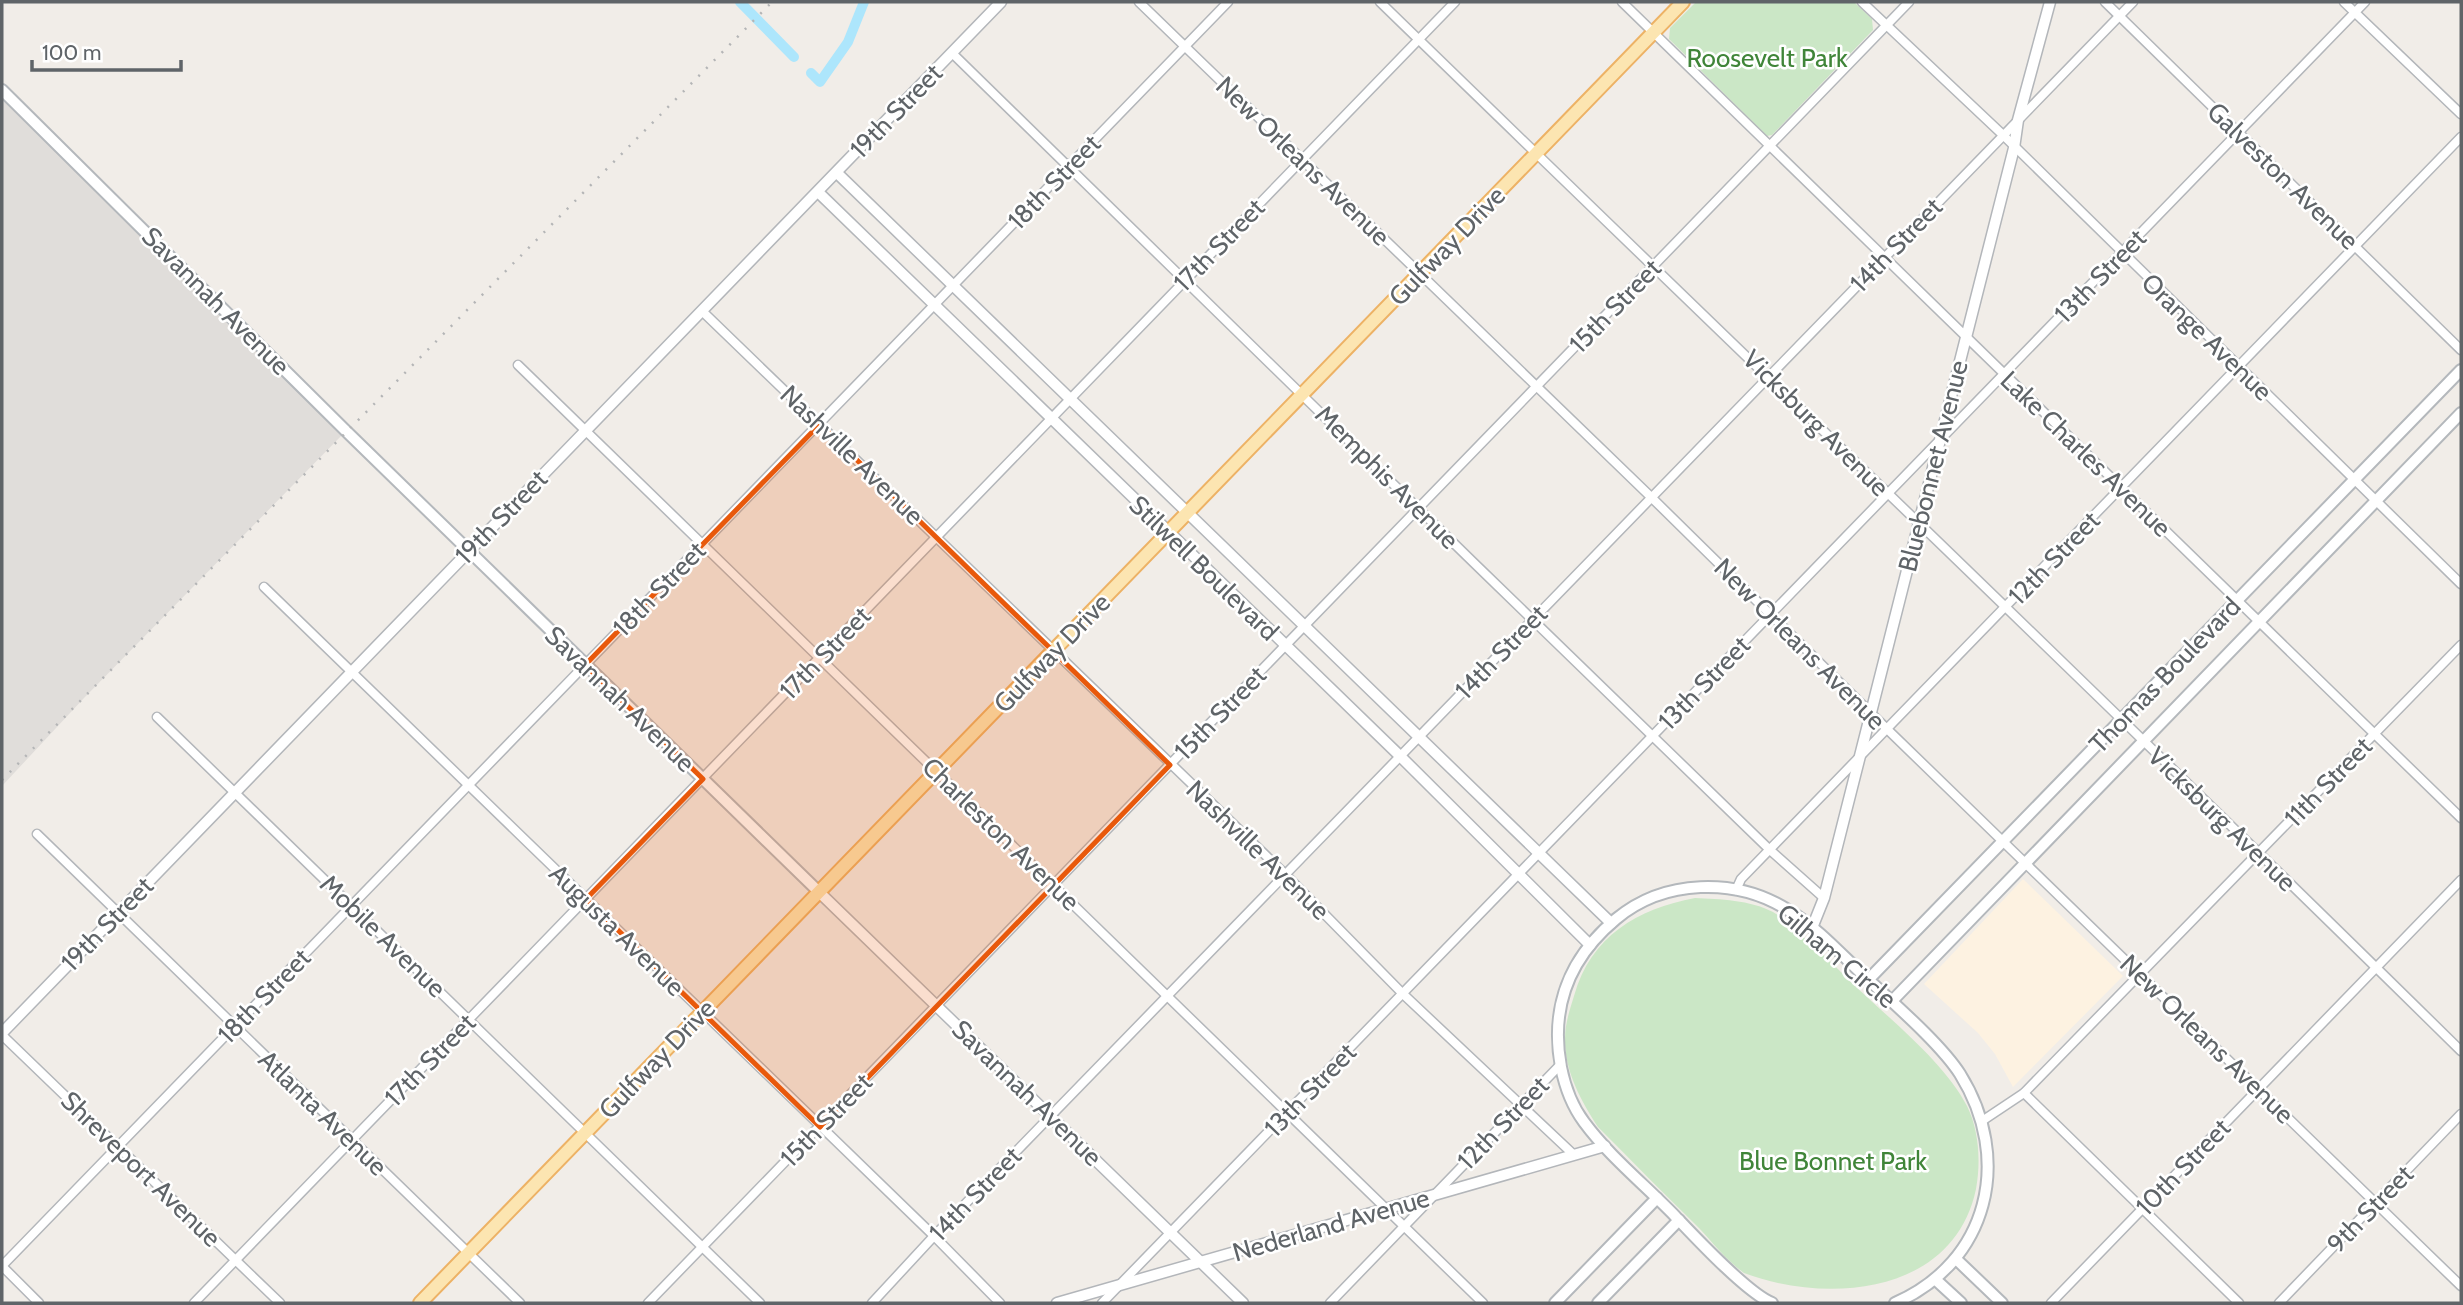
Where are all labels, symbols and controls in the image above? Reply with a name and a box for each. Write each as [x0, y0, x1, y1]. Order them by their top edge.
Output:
scale bar [32, 28, 180, 72]
text: 100 m [42, 40, 101, 65]
park label: Roosevelt Park [1686, 42, 1848, 74]
street label: 19th Street [843, 57, 949, 165]
street label: New Orleans Avenue [1209, 70, 1397, 252]
street label: Galveston Avenue [2201, 96, 2365, 256]
street label: 18th Street [1001, 128, 1107, 236]
street label: Gulfway Drive [1382, 180, 1512, 312]
street label: 14th Street [1843, 191, 1949, 299]
street label: 17th Street [1167, 192, 1271, 298]
street label: Savannah Avenue [135, 220, 297, 382]
street label: 13th Street [2047, 222, 2153, 330]
street label: 15th Street [1562, 252, 1668, 360]
street label: Orange Avenue [2135, 267, 2279, 407]
street label: Vicksburg Avenue [1736, 343, 1896, 503]
street label: Bluebonnet Avenue [1891, 357, 1975, 575]
street label: Lake Charles Avenue [1994, 364, 2178, 544]
street label: Nashville Avenue [774, 379, 930, 531]
street label: Memphis Avenue [1308, 398, 1466, 556]
street label: 19th Street [448, 463, 554, 571]
street label: Stilwell Boulevard [1123, 489, 1285, 647]
street label: 12th Street [2002, 504, 2107, 611]
street label: 18th Street [606, 535, 712, 643]
street label: New Orleans Avenue [1708, 552, 1892, 736]
street label: Gulfway Drive [987, 587, 1117, 719]
street label: Thomas Boulevard [2083, 590, 2247, 760]
street label: 14th Street [1448, 598, 1554, 706]
street label: 17th Street [773, 600, 877, 706]
street label: Savannah Avenue [538, 619, 702, 779]
street label: 13th Street [1651, 629, 1757, 737]
street label: 15th Street [1167, 659, 1273, 767]
street label: 11th Street [2277, 730, 2379, 834]
street label: Vicksburg Avenue [2141, 740, 2303, 898]
street label: Charleston Avenue [916, 751, 1086, 917]
street label: Nashville Avenue [1180, 774, 1336, 926]
street label: Augusta Avenue [543, 857, 691, 1003]
street label: Mobile Avenue [313, 868, 453, 1004]
street label: 19th Street [54, 870, 160, 978]
street label: Gilham Circle [1771, 897, 1903, 1015]
street label: 18th Street [211, 942, 317, 1050]
street label: New Orleans Avenue [2113, 948, 2301, 1130]
street label: Gulfway Drive [592, 993, 722, 1125]
street label: 17th Street [378, 1007, 482, 1113]
street label: Savannah Avenue [945, 1013, 1109, 1173]
street label: 13th Street [1257, 1036, 1363, 1144]
street label: Atlanta Avenue [252, 1044, 394, 1182]
street label: 15th Street [773, 1066, 879, 1174]
street label: 12th Street [1451, 1069, 1556, 1176]
street label: Shreveport Avenue [54, 1085, 228, 1253]
street label: 10th Street [2129, 1112, 2237, 1222]
street label: 14th Street [922, 1140, 1028, 1248]
park label: Blue Bonnet Park [1739, 1145, 1927, 1177]
street label: 9th Street [2320, 1158, 2420, 1260]
street label: Nederland Avenue [1229, 1182, 1433, 1268]

